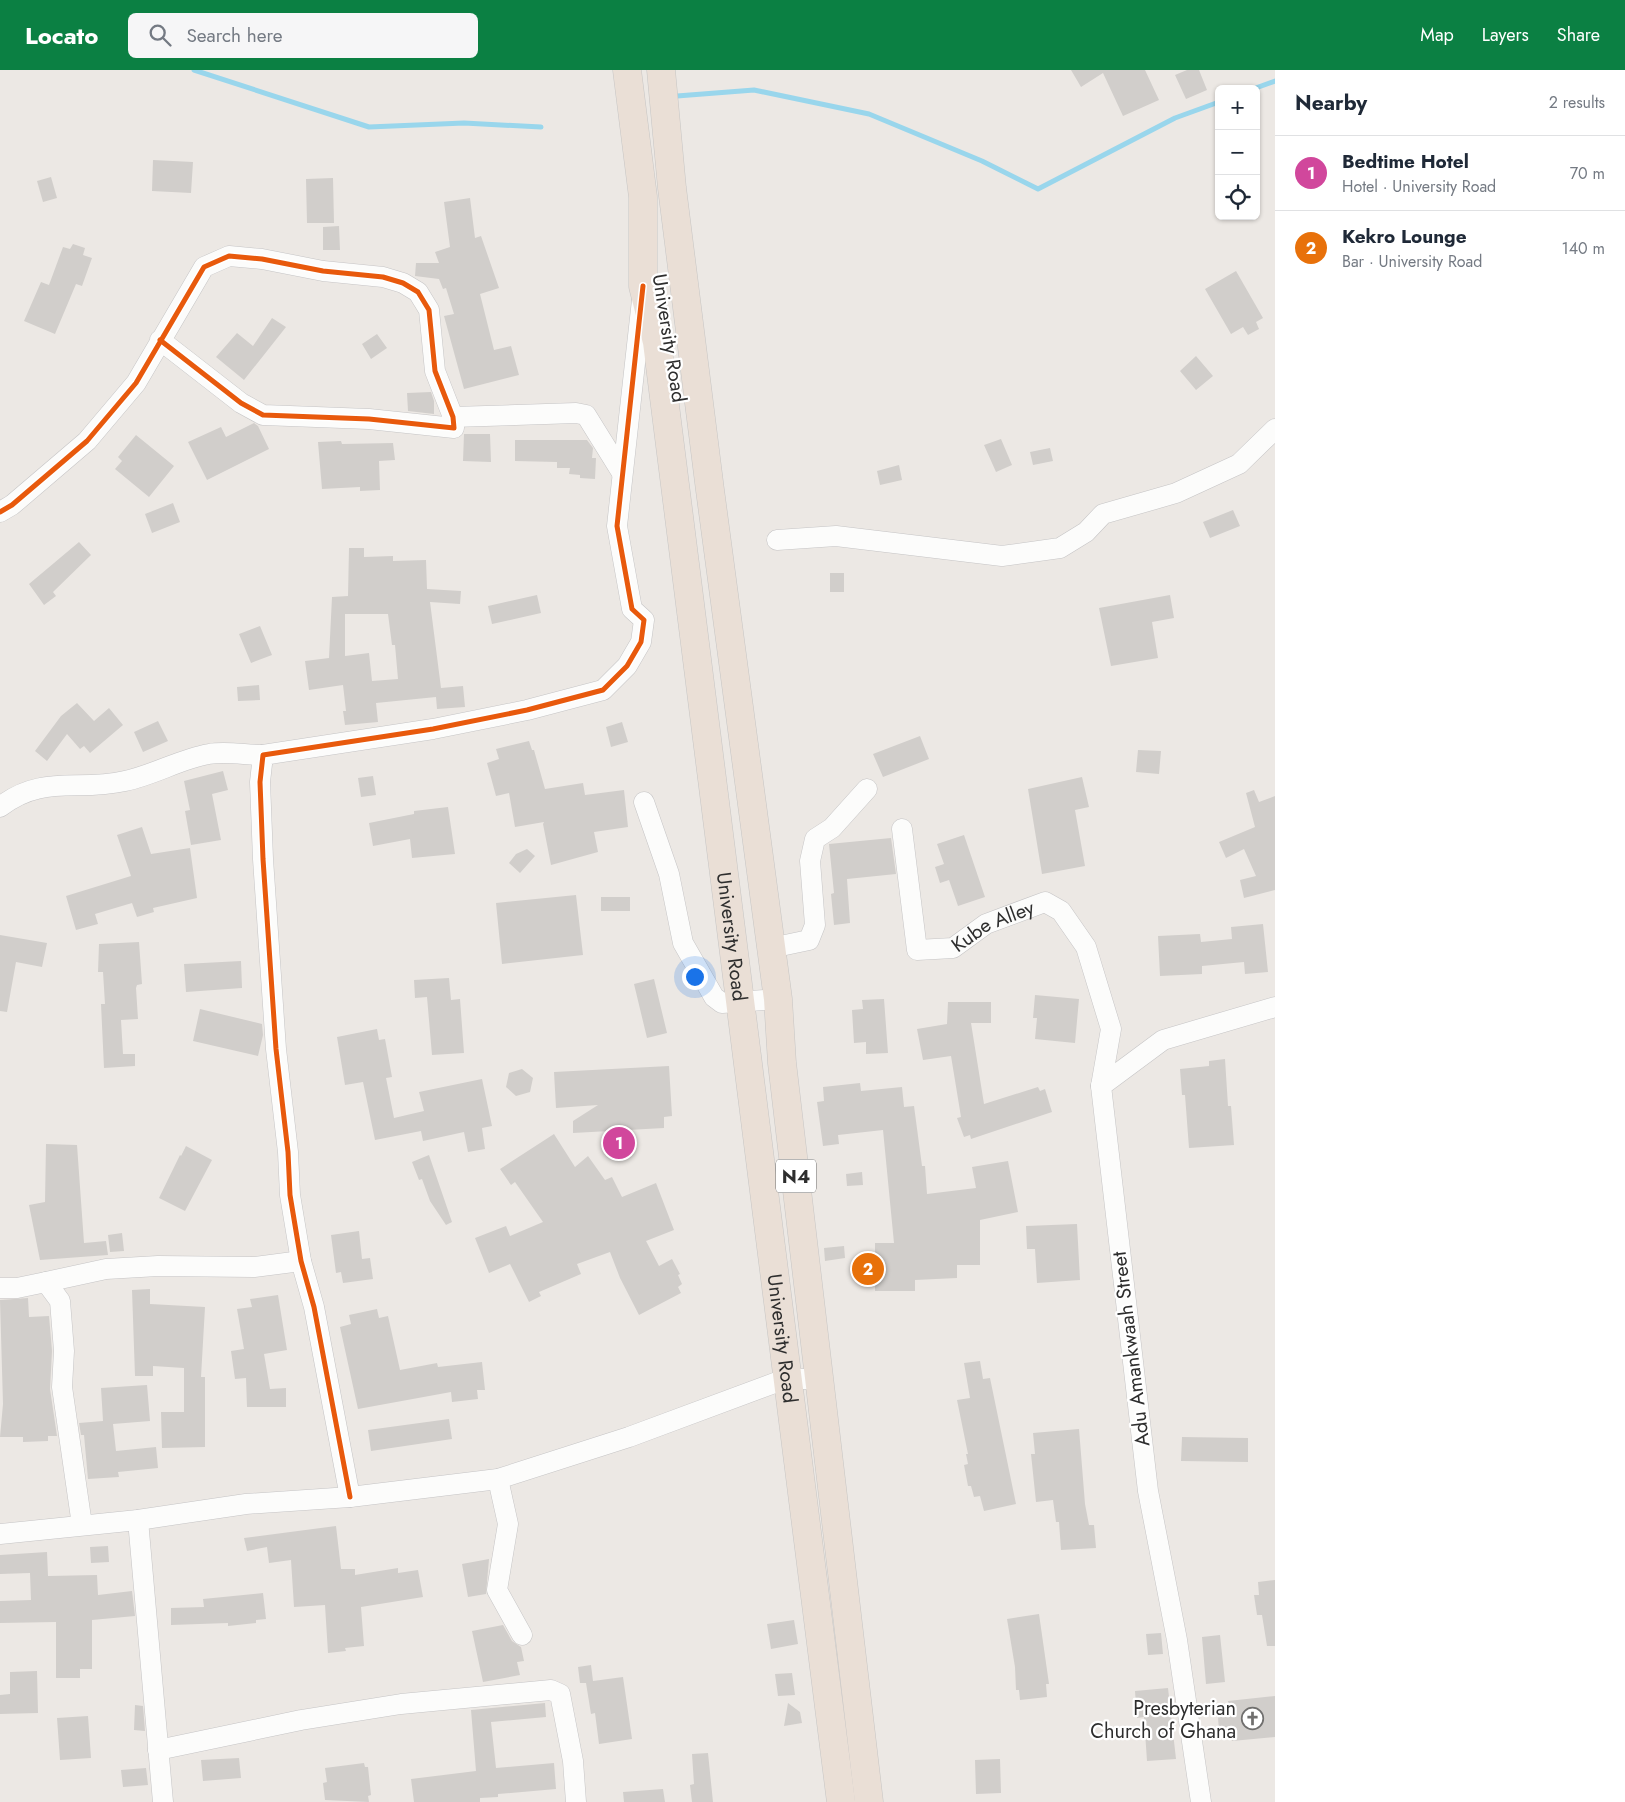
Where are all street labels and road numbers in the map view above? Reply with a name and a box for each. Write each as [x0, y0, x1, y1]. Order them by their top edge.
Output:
street label: University Road [645, 272, 693, 404]
street label: University Road [709, 870, 754, 1003]
street label: Kube Alley [945, 893, 1038, 959]
road number: N4 [776, 1160, 816, 1192]
street label: Adu Amankwaah Street [1105, 1250, 1157, 1448]
street label: University Road [760, 1272, 805, 1405]

